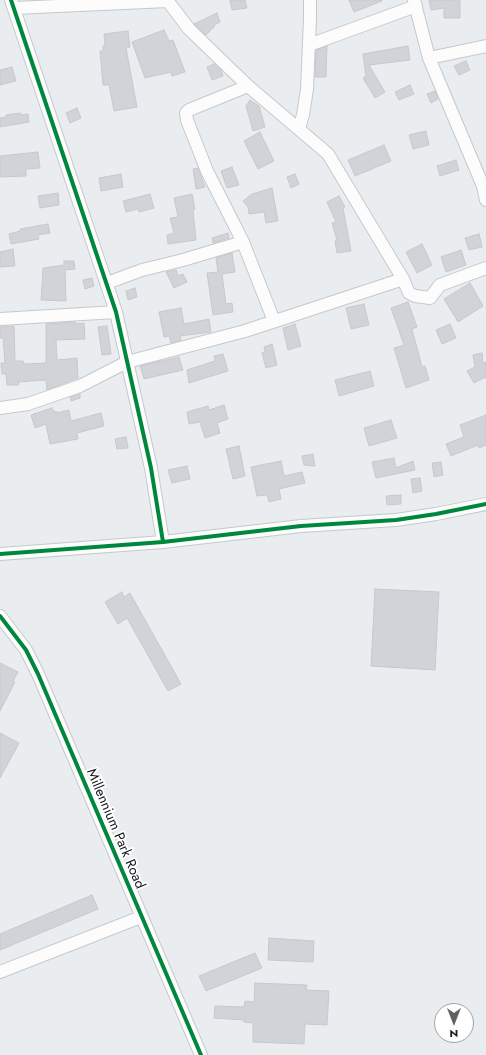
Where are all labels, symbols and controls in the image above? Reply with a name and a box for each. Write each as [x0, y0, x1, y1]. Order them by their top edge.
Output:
street label: Millennium Park Road [82, 766, 148, 892]
north arrow [434, 1003, 474, 1043]
text: N [450, 1026, 458, 1042]

